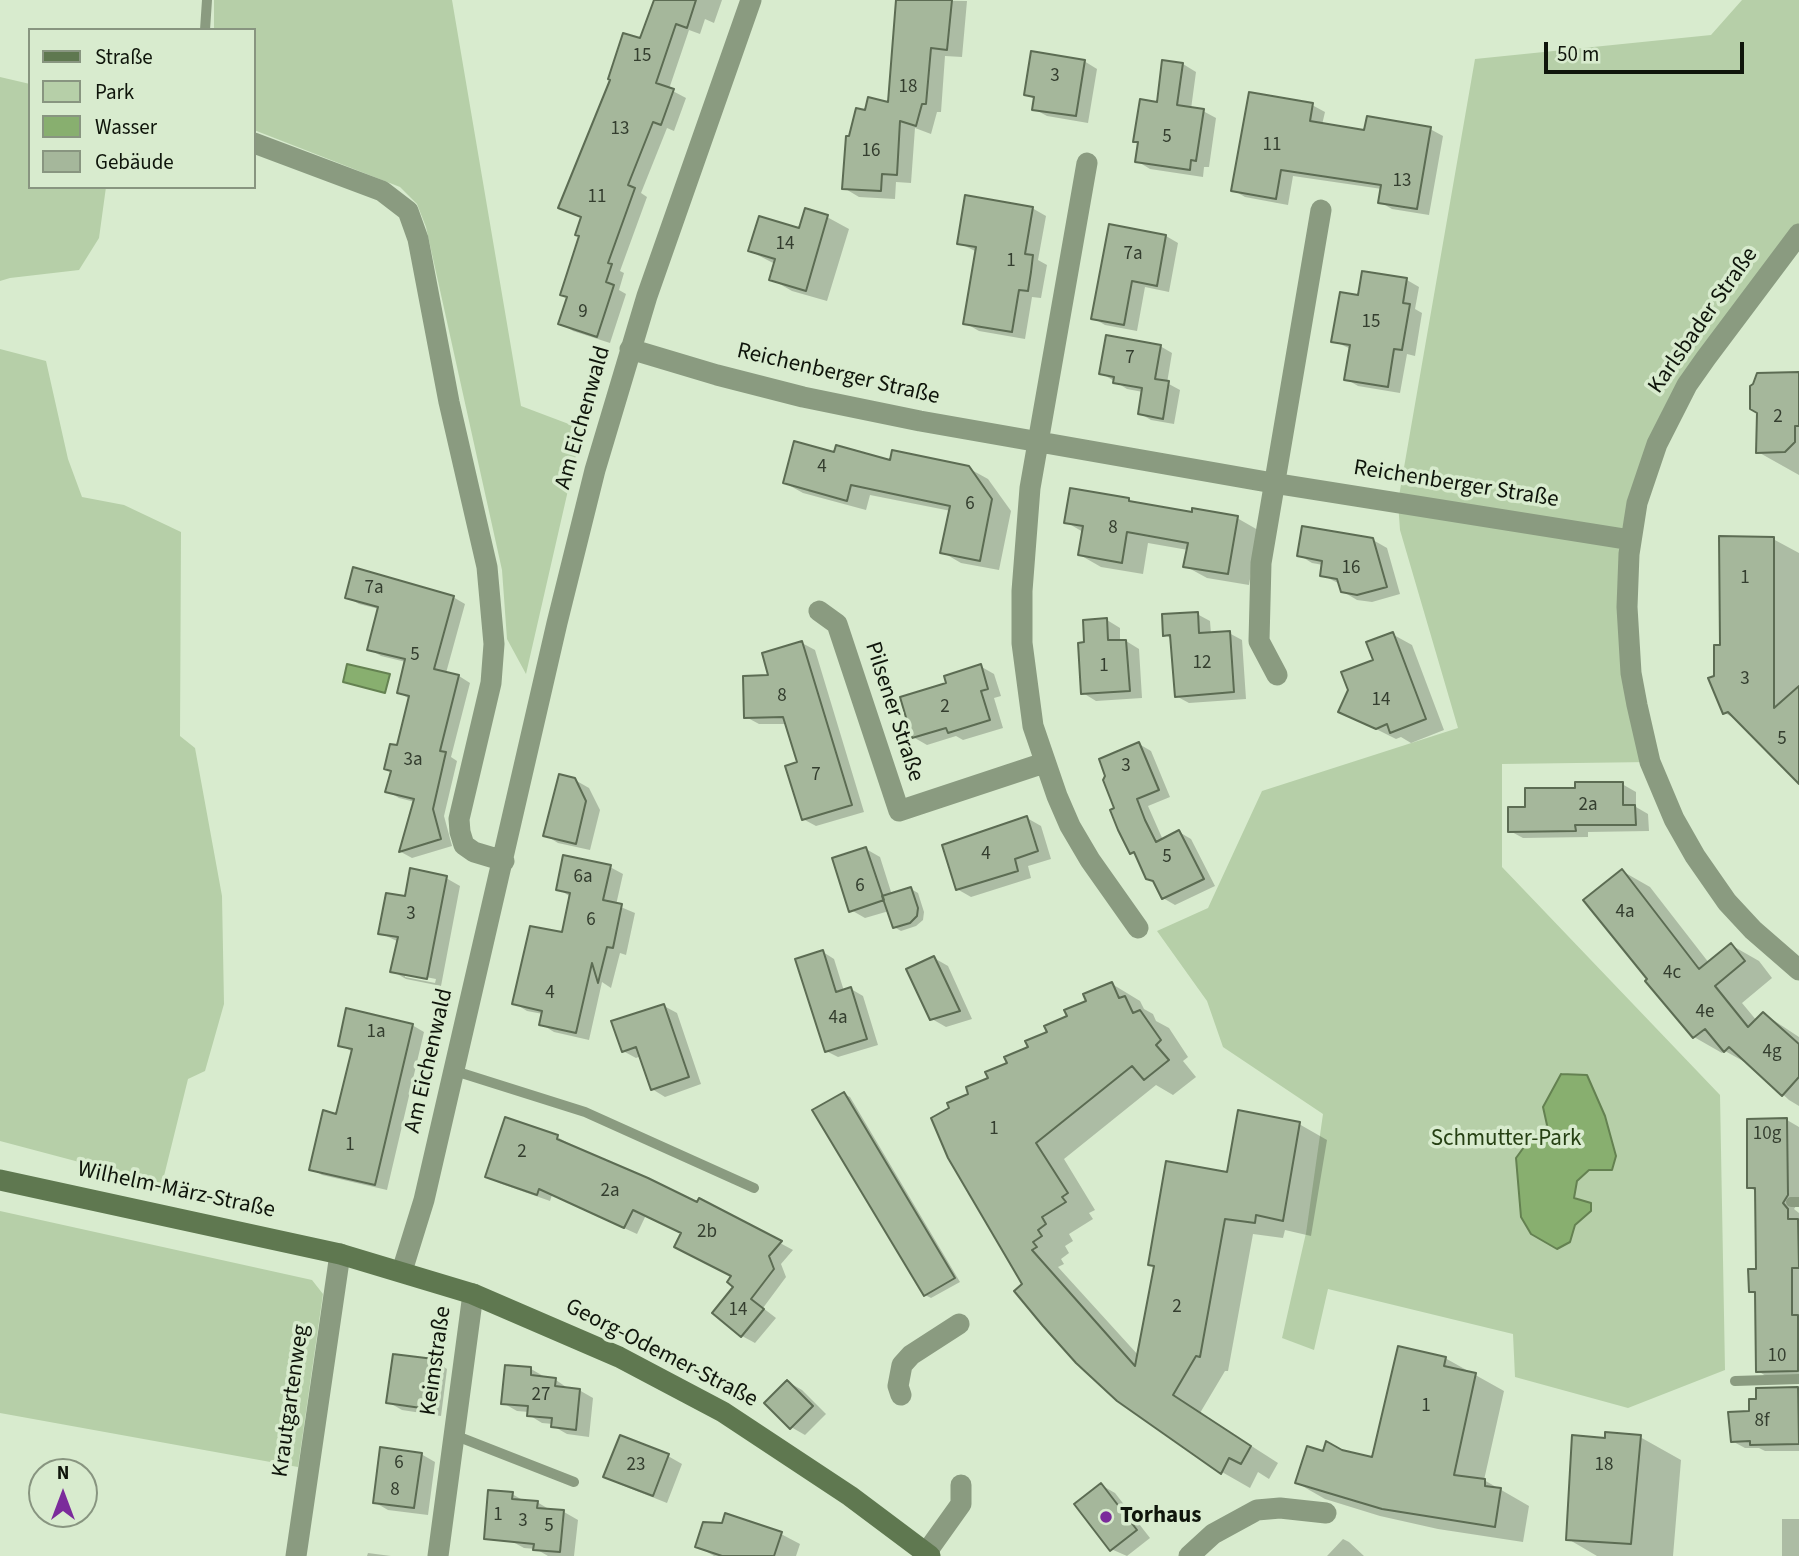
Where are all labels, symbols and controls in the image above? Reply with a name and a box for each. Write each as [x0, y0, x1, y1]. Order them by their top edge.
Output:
legend [28, 28, 256, 189]
scale bar [1547, 28, 1746, 72]
text: 50 m [1557, 39, 1599, 69]
text: Straße [95, 42, 153, 72]
house number: 15 [633, 46, 651, 68]
house number: 3 [1050, 66, 1060, 88]
text: Park [95, 77, 134, 107]
house number: 18 [899, 77, 917, 99]
text: Wasser [95, 112, 157, 142]
house number: 13 [611, 119, 629, 141]
house number: 5 [1162, 127, 1172, 149]
house number: 11 [1263, 135, 1281, 157]
house number: 16 [862, 141, 880, 163]
text: Gebäude [95, 147, 174, 177]
house number: 13 [1393, 171, 1411, 193]
house number: 11 [588, 187, 606, 209]
house number: 14 [776, 234, 794, 256]
street label: Karlsbader Straße [1643, 243, 1765, 399]
house number: 7a [1123, 244, 1143, 266]
house number: 1 [1006, 251, 1016, 273]
house number: 9 [578, 302, 588, 324]
house number: 15 [1362, 312, 1380, 334]
street label: Reichenberger Straße [734, 338, 942, 412]
street label: Am Eichenwald [550, 343, 618, 493]
house number: 7 [1125, 348, 1135, 370]
house number: 2 [1773, 407, 1783, 429]
street label: Reichenberger Straße [1351, 455, 1561, 515]
house number: 4 [817, 457, 827, 479]
house number: 6 [965, 494, 975, 516]
house number: 8 [1108, 518, 1118, 540]
house number: 16 [1342, 558, 1360, 580]
house number: 1 [1740, 568, 1750, 590]
house number: 7a [364, 578, 384, 600]
street label: Pilsener Straße [857, 639, 929, 785]
house number: 5 [410, 645, 420, 667]
house number: 12 [1193, 653, 1211, 675]
house number: 1 [1099, 656, 1109, 678]
house number: 3 [1740, 669, 1750, 691]
house number: 8 [777, 686, 787, 708]
house number: 14 [1372, 690, 1390, 712]
house number: 2 [940, 697, 950, 719]
house number: 5 [1777, 729, 1787, 751]
house number: 3a [403, 750, 423, 772]
house number: 3 [1121, 756, 1131, 778]
house number: 7 [811, 765, 821, 787]
house number: 2a [1578, 795, 1598, 817]
house number: 4 [981, 844, 991, 866]
house number: 5 [1162, 847, 1172, 869]
house number: 6a [573, 867, 593, 889]
house number: 6 [855, 876, 865, 898]
house number: 4a [1615, 902, 1635, 924]
house number: 3 [406, 904, 416, 926]
house number: 6 [586, 910, 596, 932]
house number: 4c [1663, 963, 1681, 985]
house number: 4 [545, 983, 555, 1005]
street label: Am Eichenwald [400, 986, 460, 1136]
house number: 4e [1696, 1002, 1714, 1024]
house number: 4a [828, 1008, 848, 1030]
house number: 1a [366, 1022, 386, 1044]
house number: 4g [1762, 1042, 1782, 1064]
house number: 1 [989, 1119, 999, 1141]
house number: 10g [1753, 1124, 1781, 1146]
park label: Schmutter-Park [1431, 1126, 1581, 1154]
house number: 1 [345, 1135, 355, 1157]
house number: 2 [517, 1142, 527, 1164]
street label: Wilhelm-März-Straße [75, 1157, 277, 1225]
house number: 2a [600, 1181, 620, 1203]
house number: 2b [697, 1222, 717, 1244]
street label: Georg-Odemer-Straße [560, 1294, 762, 1414]
house number: 2 [1172, 1297, 1182, 1319]
house number: 14 [729, 1300, 747, 1322]
street label: Keimstraße [416, 1305, 458, 1417]
street label: Krautgartenweg [268, 1323, 316, 1479]
house number: 10 [1768, 1346, 1786, 1368]
house number: 27 [532, 1385, 550, 1407]
house number: 1 [1421, 1396, 1431, 1418]
house number: 8f [1755, 1411, 1769, 1433]
house number: 6 [394, 1453, 404, 1475]
house number: 23 [627, 1455, 645, 1477]
house number: 18 [1595, 1455, 1613, 1477]
north arrow [28, 1458, 98, 1528]
text: N [57, 1460, 69, 1487]
house number: 8 [390, 1480, 400, 1502]
place label: Torhaus [1120, 1503, 1201, 1531]
house number: 1 [493, 1505, 503, 1527]
marker: Torhaus [1098, 1509, 1114, 1525]
house number: 3 [518, 1511, 528, 1533]
house number: 5 [544, 1516, 554, 1538]

